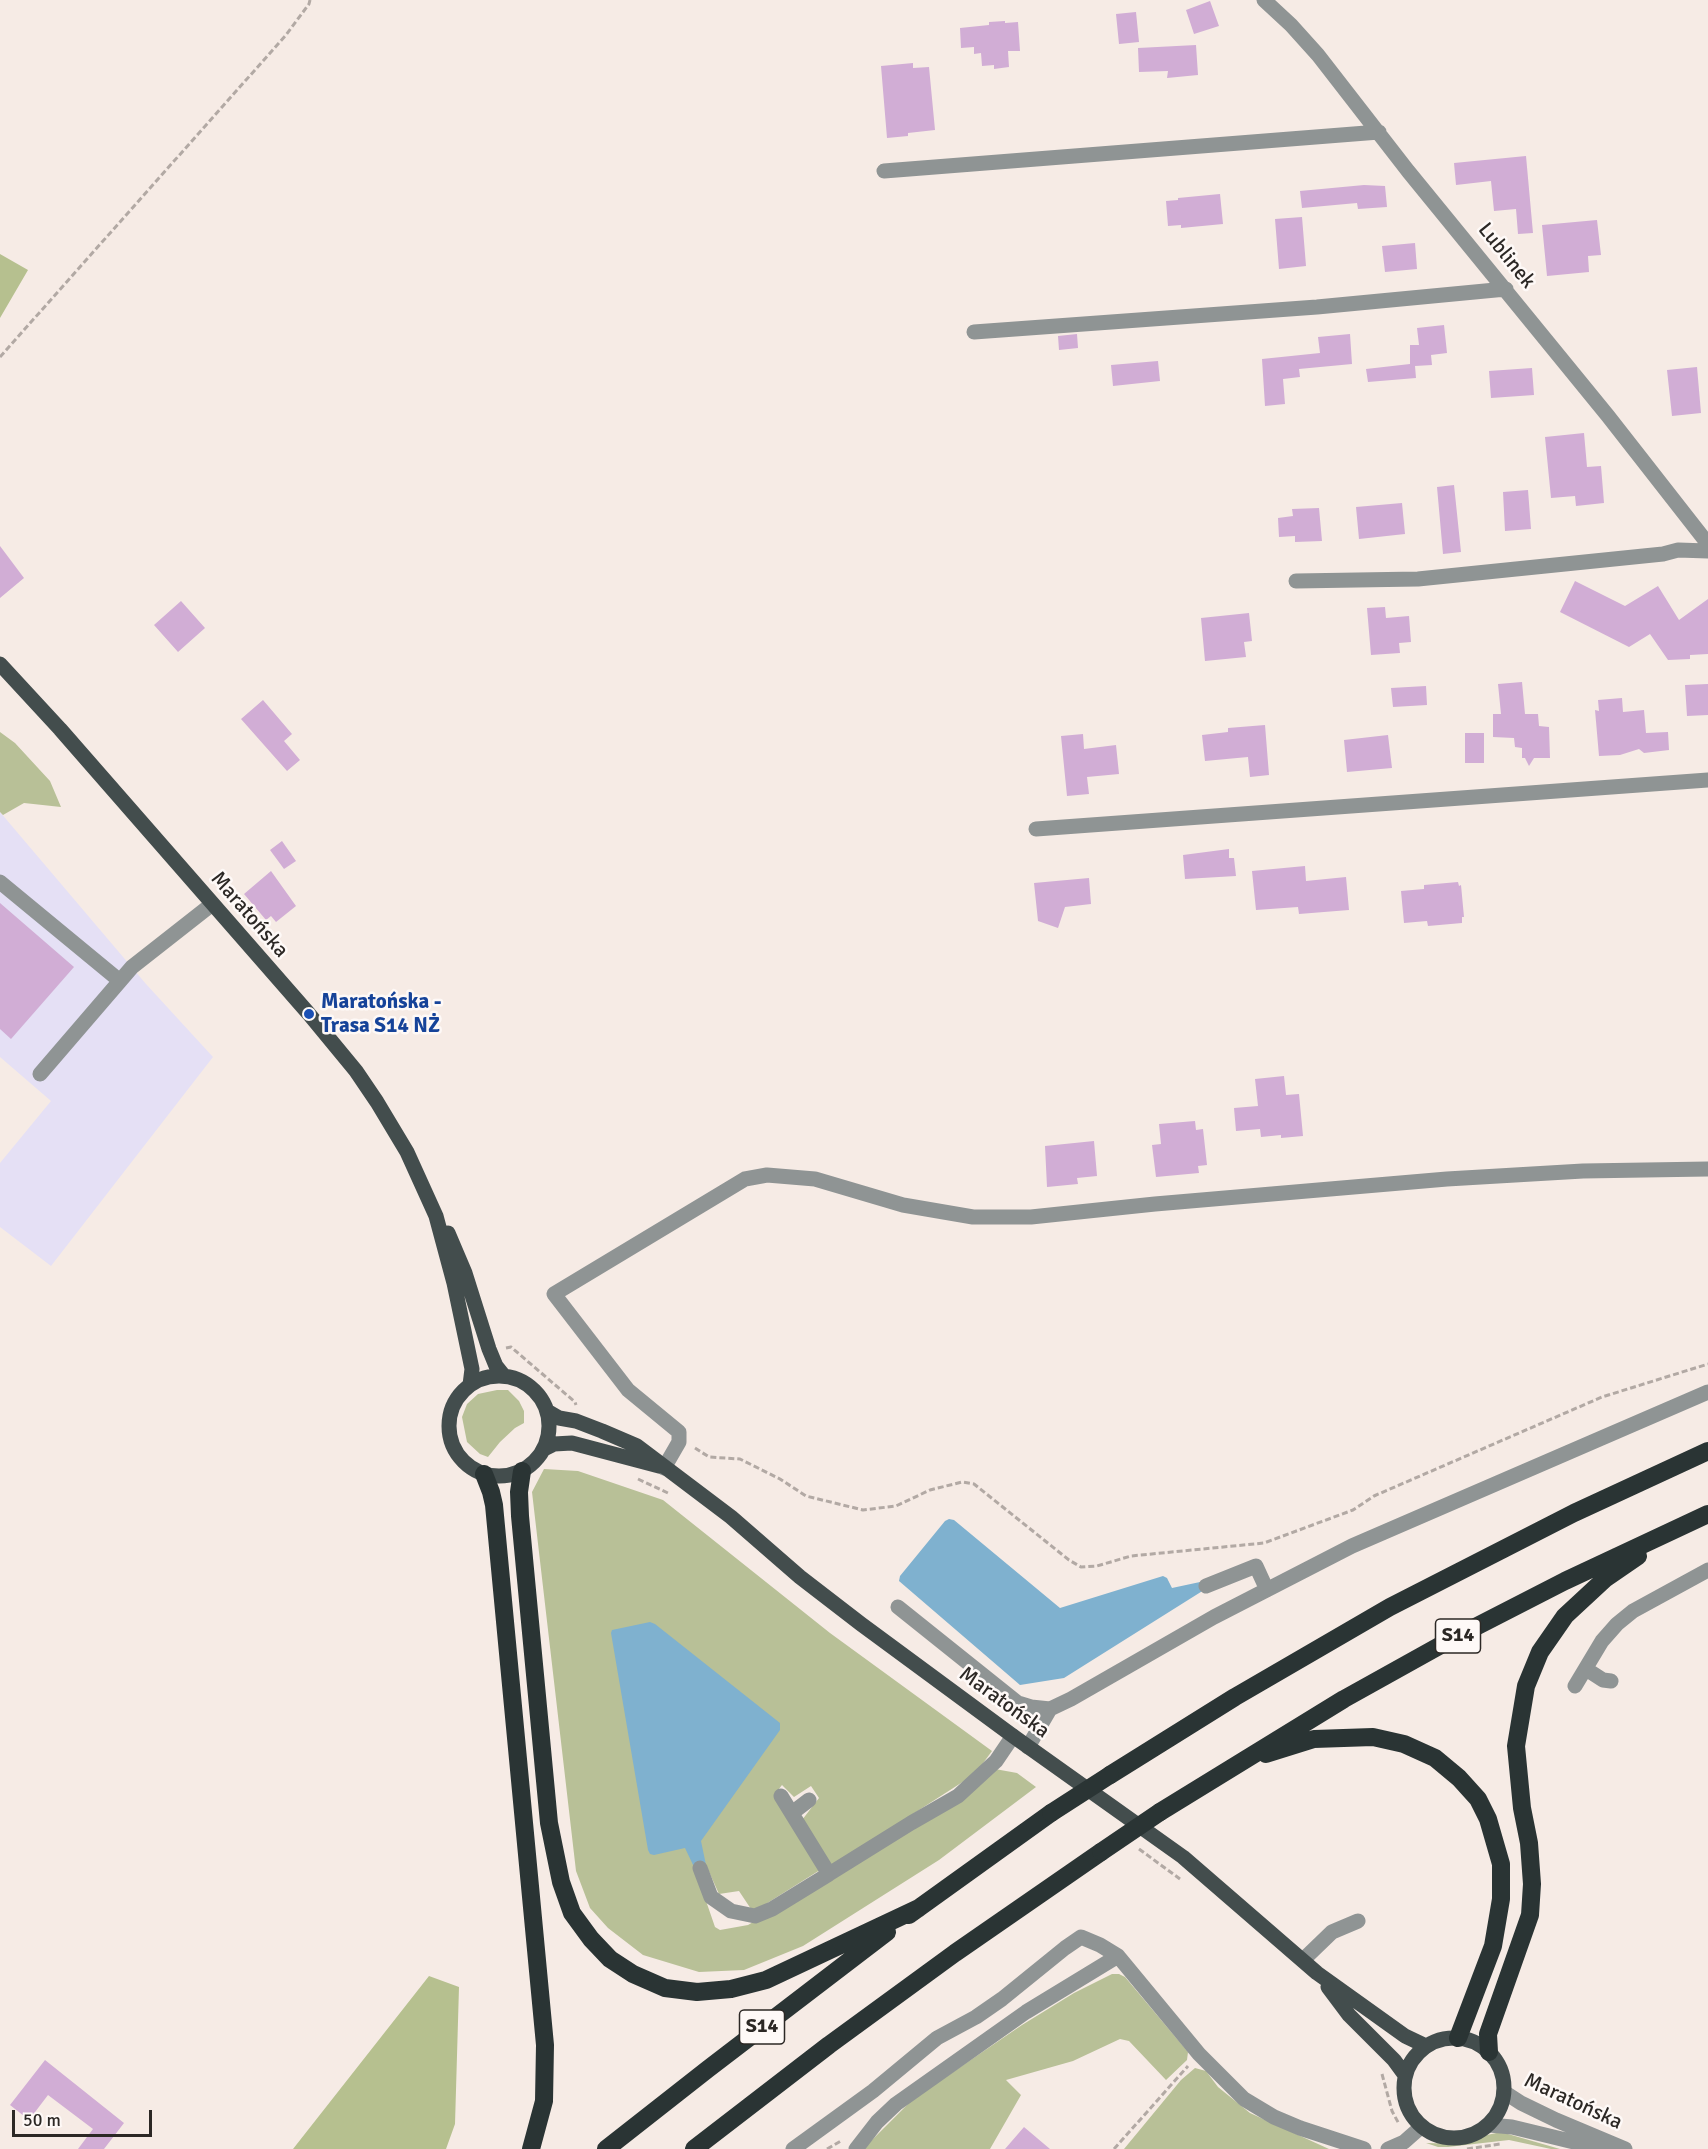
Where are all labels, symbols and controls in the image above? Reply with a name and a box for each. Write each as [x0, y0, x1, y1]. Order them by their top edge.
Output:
street label: Lublinek [1472, 218, 1540, 294]
street label: Maratońska [205, 867, 293, 963]
place label: Maratońska - Trasa S14 NŻ [321, 989, 442, 1039]
marker: Maratońska - Trasa S14 NŻ [302, 1007, 316, 1021]
road number: S14 [1436, 1619, 1480, 1653]
street label: Maratońska [954, 1662, 1054, 1744]
road number: S14 [740, 2010, 784, 2044]
street label: Maratońska [1520, 2068, 1626, 2136]
scale bar [15, 2098, 154, 2136]
text: 50 m [23, 2109, 61, 2131]

